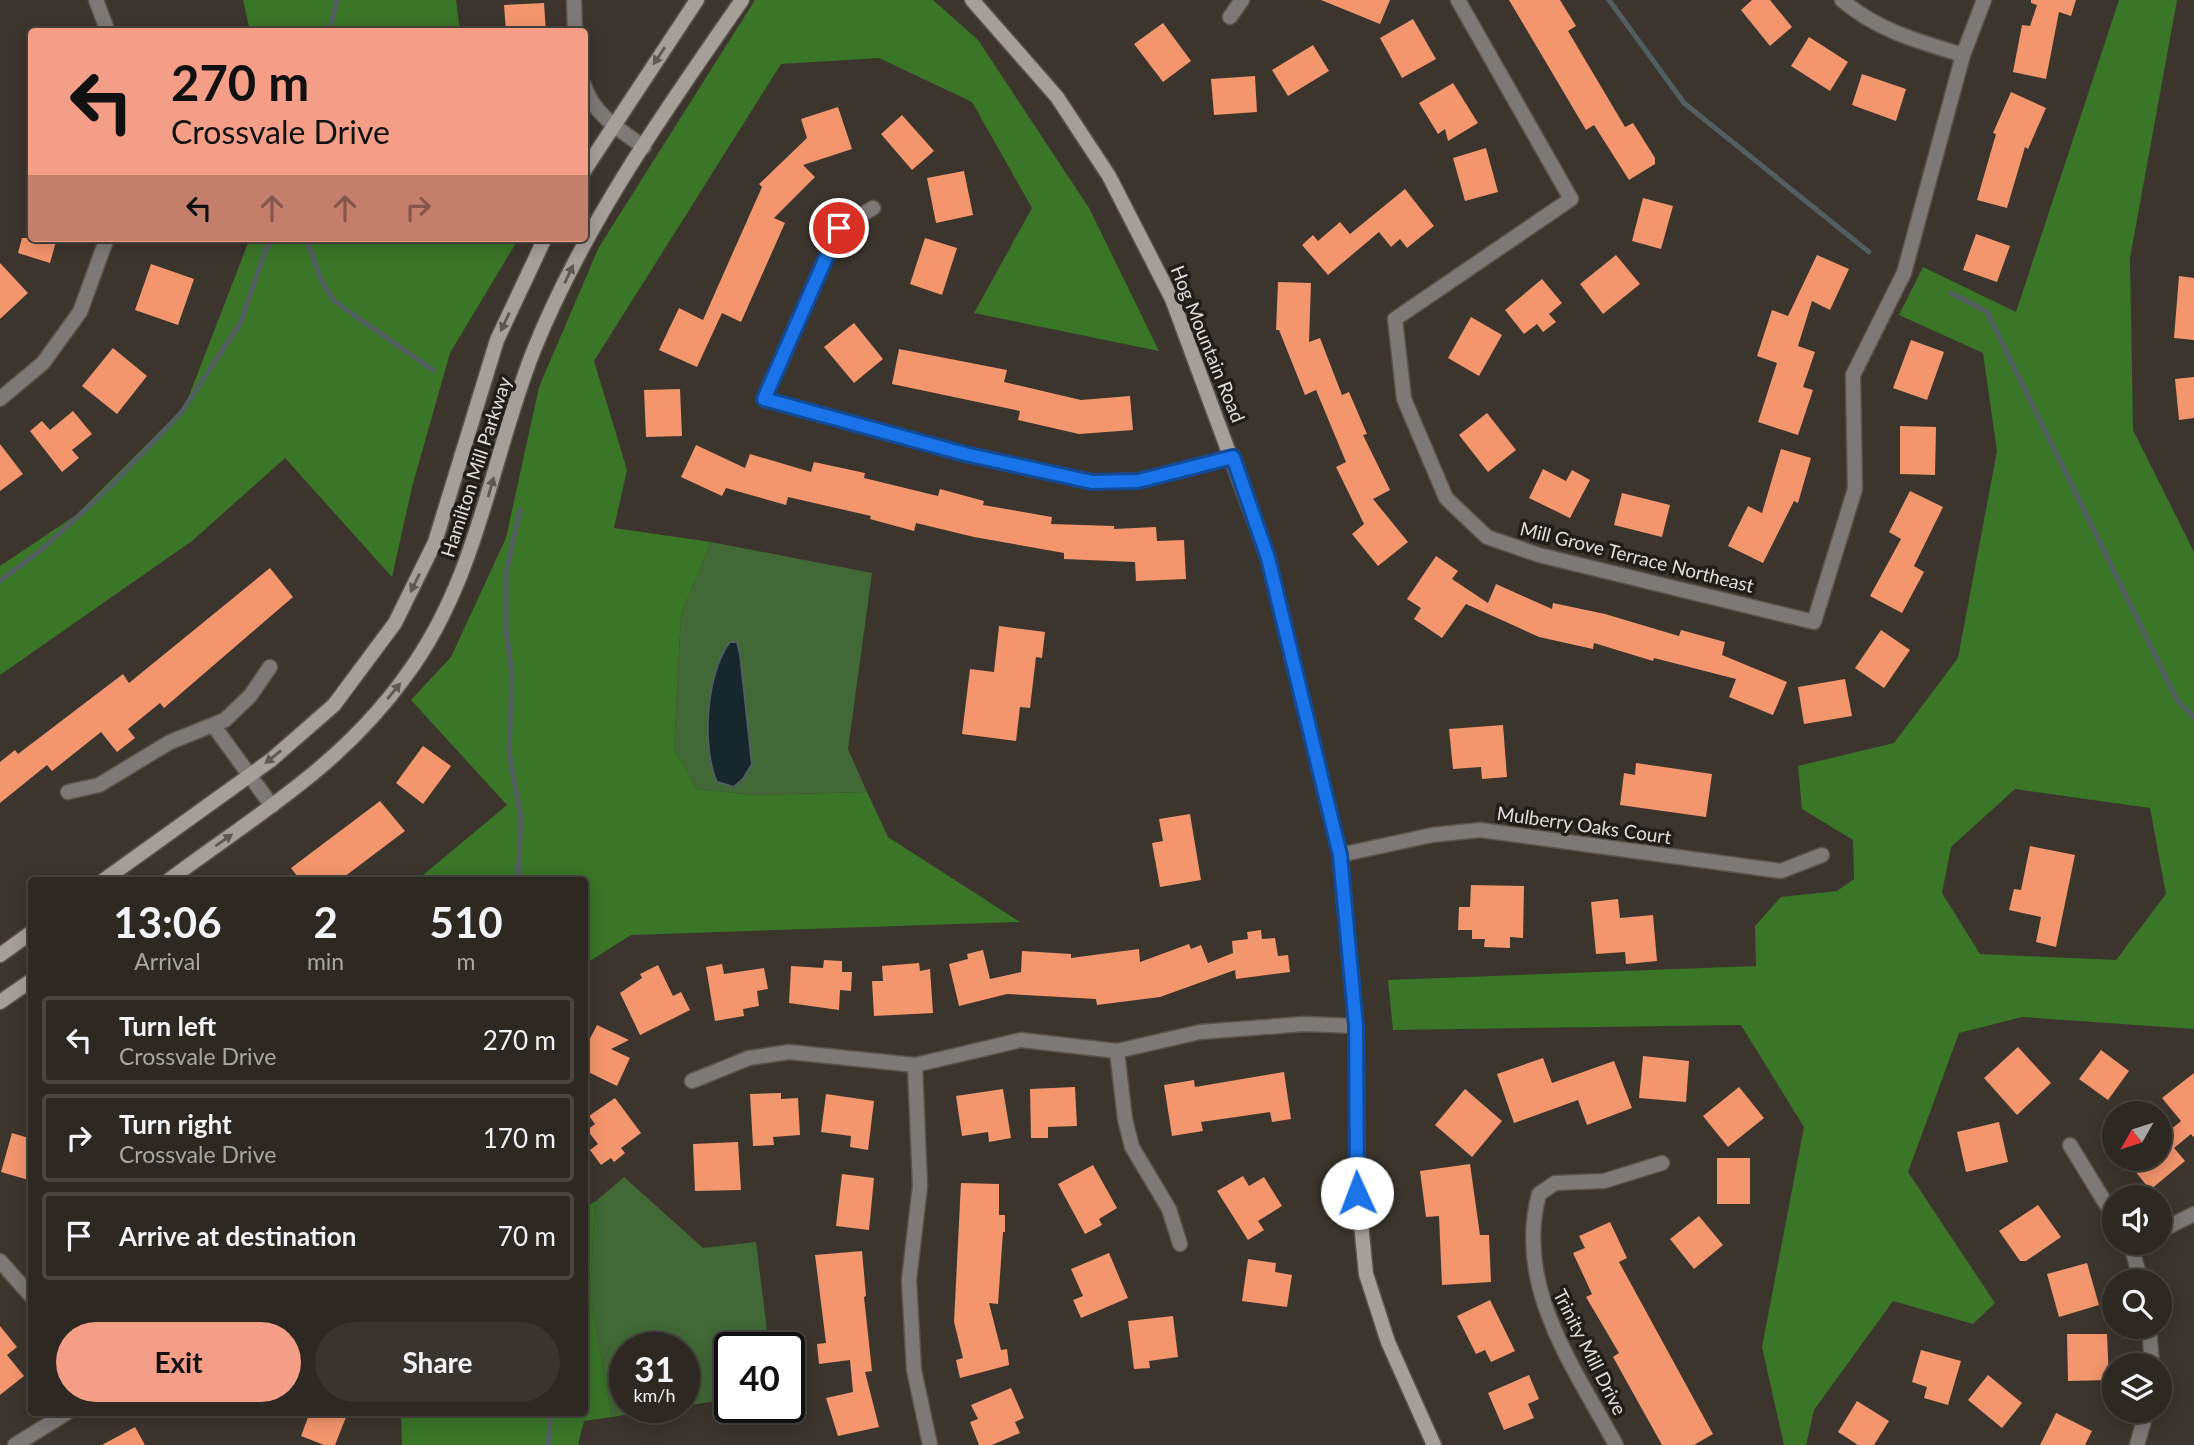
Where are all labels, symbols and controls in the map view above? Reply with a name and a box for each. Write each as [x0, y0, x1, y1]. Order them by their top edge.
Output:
one-way arrow [653, 47, 666, 66]
text: 270 m [171, 53, 309, 111]
icon: left [56, 56, 147, 147]
text: Crossvale Drive [171, 112, 390, 151]
icon: left [180, 189, 218, 227]
icon: ahead [253, 189, 291, 227]
icon: ahead [326, 189, 364, 227]
icon: right [399, 189, 437, 227]
pin [809, 198, 869, 258]
icon: arrive [820, 209, 858, 247]
street label: Hog Mountain Road [1166, 262, 1250, 426]
one-way arrow [563, 264, 575, 284]
one-way arrow [499, 312, 511, 332]
street label: Hamilton Mill Parkway [436, 374, 516, 560]
one-way arrow [486, 476, 497, 498]
street label: Mill Grove Terrace Northeast [1518, 516, 1757, 597]
one-way arrow [409, 573, 420, 593]
one-way arrow [387, 682, 401, 700]
one-way arrow [265, 750, 283, 765]
street label: Mulberry Oaks Court [1495, 801, 1673, 848]
one-way arrow [215, 833, 233, 847]
text: 13:06 [113, 897, 222, 947]
text: 2 [313, 897, 338, 947]
text: 510 [430, 897, 503, 947]
text: Arrival [134, 947, 201, 975]
text: min [307, 947, 344, 975]
text: m [457, 947, 476, 975]
text: Turn left [119, 1010, 216, 1042]
icon: left [60, 1021, 98, 1059]
text: 270 m [483, 1024, 556, 1056]
text: Crossvale Drive [119, 1042, 276, 1070]
north arrow [2102, 1101, 2172, 1171]
map controls [2102, 1101, 2172, 1423]
text: Turn right [119, 1108, 232, 1140]
icon: right [60, 1119, 98, 1157]
text: 170 m [483, 1122, 556, 1154]
text: Crossvale Drive [119, 1140, 276, 1168]
position arrow [1320, 1156, 1394, 1230]
button: sound [2102, 1185, 2172, 1255]
icon: arrive [60, 1217, 98, 1255]
text: Arrive at destination [119, 1220, 356, 1252]
text: 70 m [498, 1220, 556, 1252]
button: search [2102, 1269, 2172, 1339]
street label: Trinity Mill Drive [1549, 1285, 1632, 1418]
button: Exit [56, 1322, 301, 1402]
button: Share [315, 1322, 560, 1402]
speed limit sign: 40 [714, 1332, 805, 1423]
text: 31 [634, 1347, 675, 1389]
button: layers [2102, 1353, 2172, 1423]
text: km/h [633, 1384, 676, 1406]

